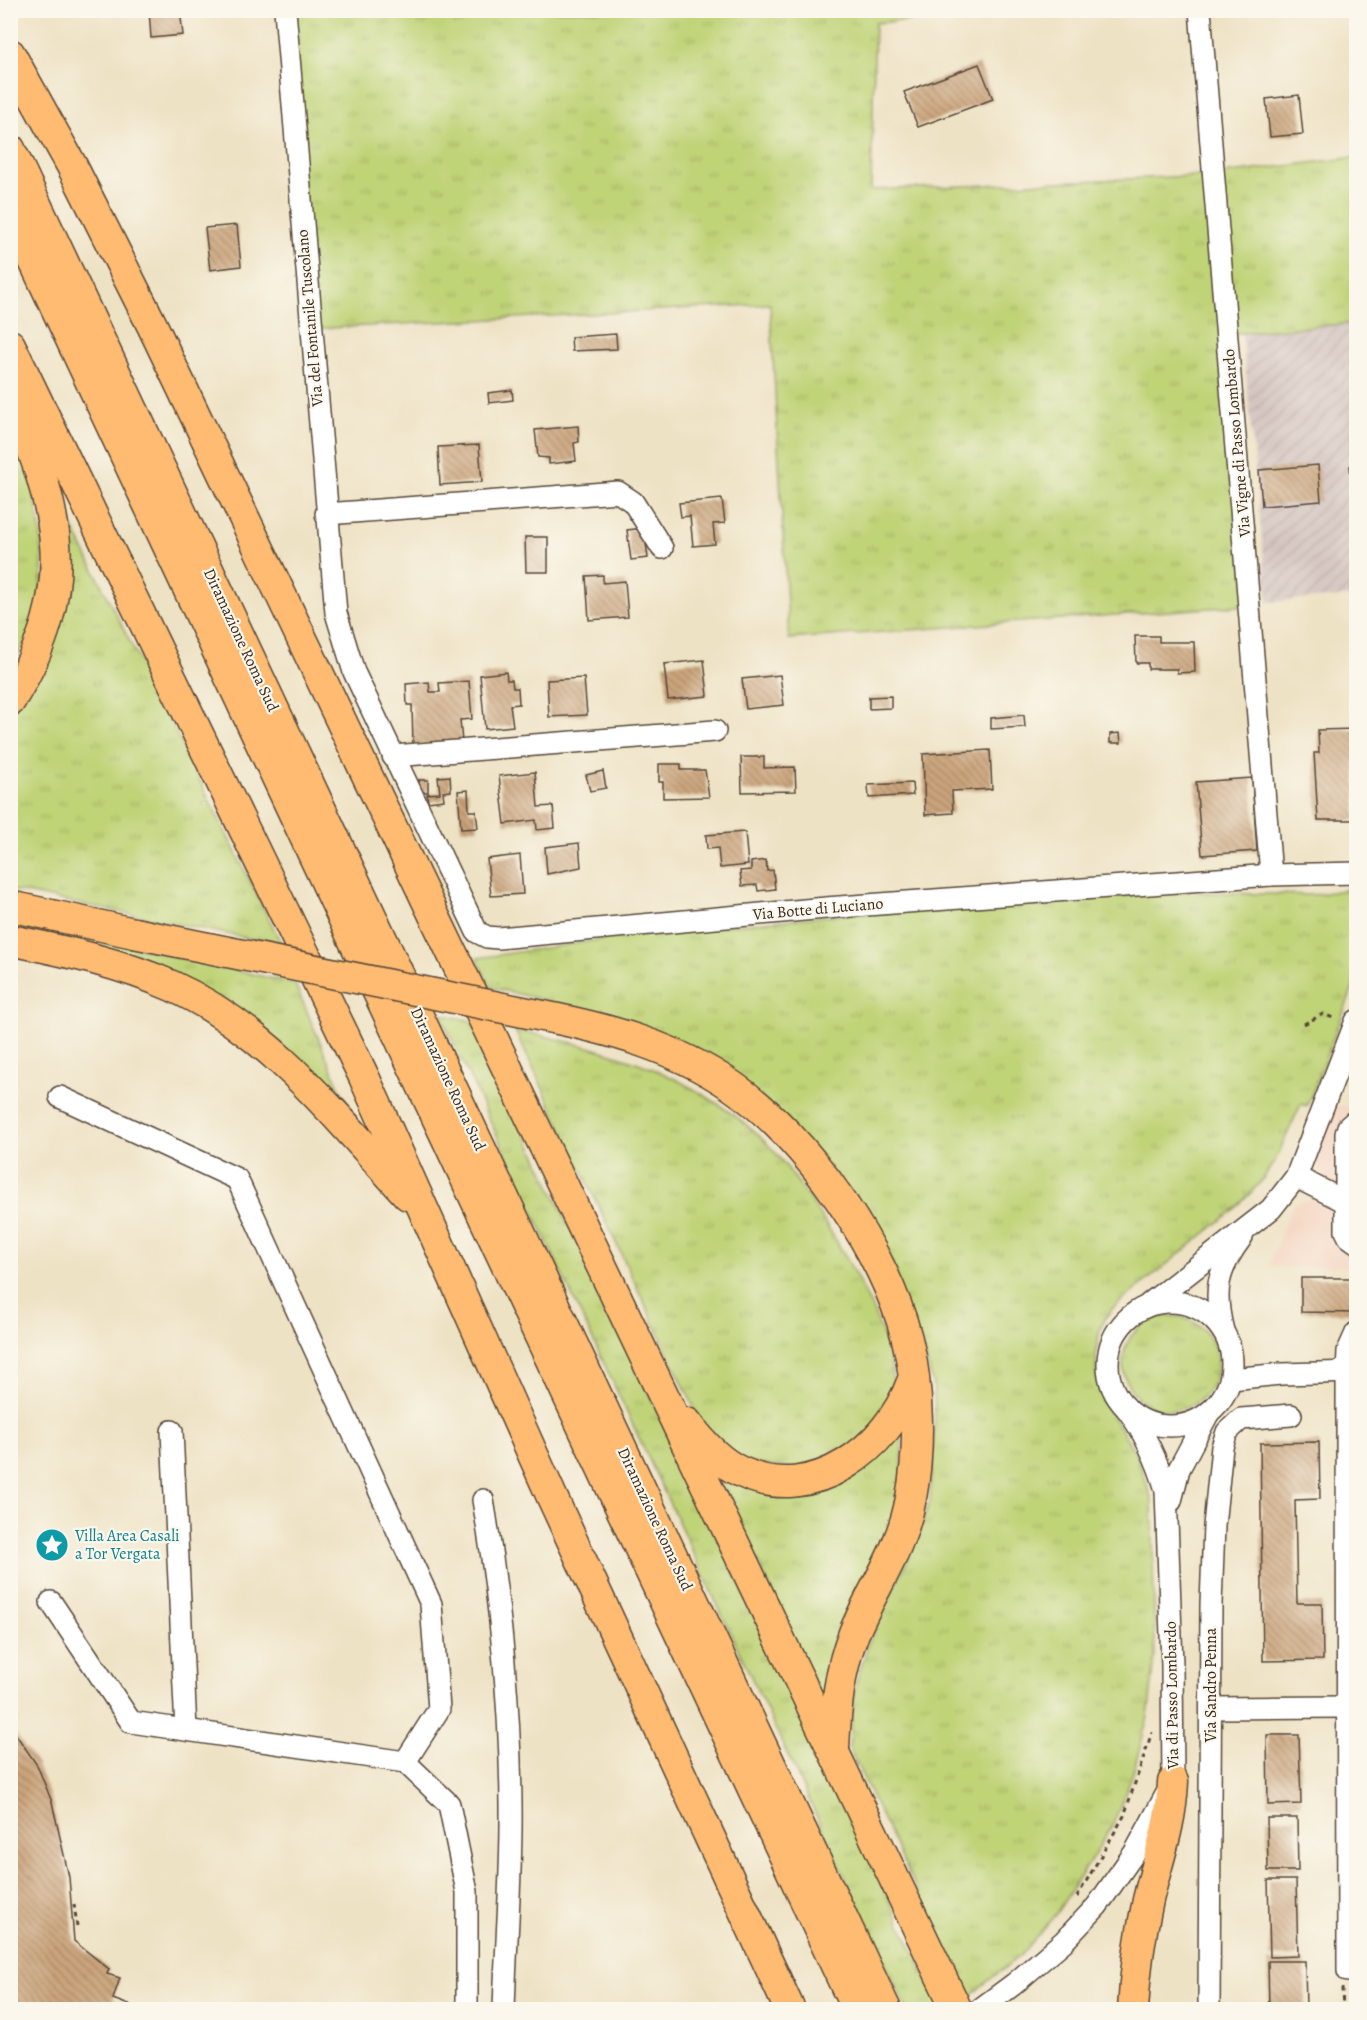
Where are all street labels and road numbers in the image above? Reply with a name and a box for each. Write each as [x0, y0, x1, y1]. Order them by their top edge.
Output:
street label: Via del Fontanile Tuscolano [291, 229, 329, 408]
street label: Via Vigne di Passo Lombardo [1218, 348, 1256, 539]
street label: Diramazione Roma Sud [198, 565, 284, 716]
street label: Via Botte di Luciano [751, 892, 884, 926]
street label: Diramazione Roma Sud [405, 1004, 491, 1155]
street label: Diramazione Roma Sud [612, 1444, 698, 1595]
street label: Via di Passo Lombardo [1160, 1621, 1184, 1770]
street label: Via Sandro Penna [1200, 1627, 1222, 1743]

